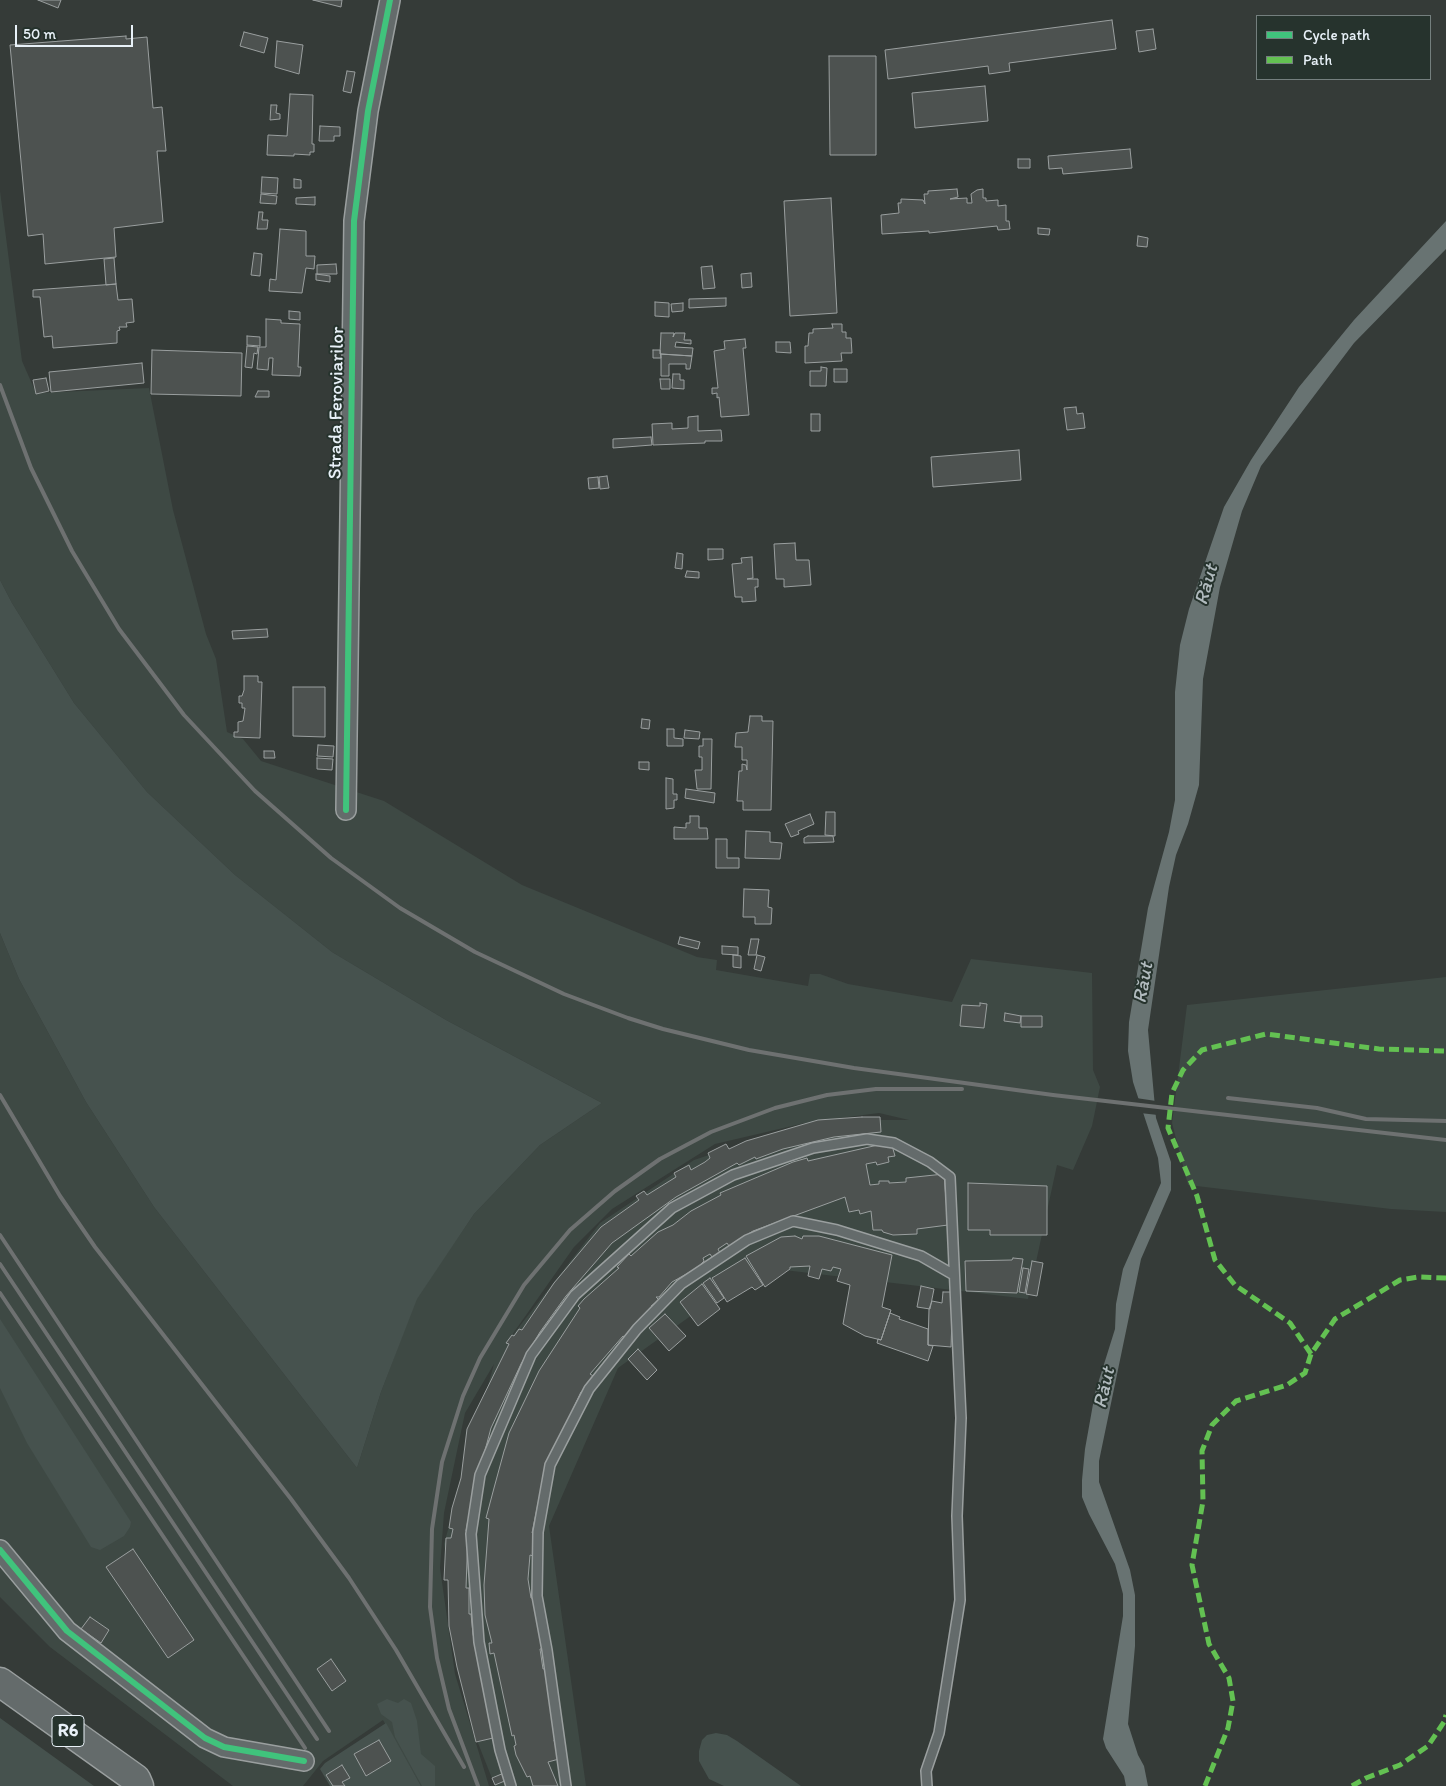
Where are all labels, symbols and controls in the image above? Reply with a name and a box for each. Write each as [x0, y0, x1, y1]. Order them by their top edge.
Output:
scale bar [18, 15, 135, 47]
legend [1256, 15, 1431, 80]
text: 50 m [23, 25, 56, 43]
text: Cycle path [1303, 26, 1370, 44]
text: Path [1303, 51, 1332, 69]
street label: Strada Feroviarilor [324, 327, 350, 479]
water label: Răut [1190, 562, 1224, 608]
water label: Răut [1129, 961, 1159, 1005]
water label: Răut [1089, 1365, 1121, 1411]
road number: R6 [52, 1715, 84, 1746]

